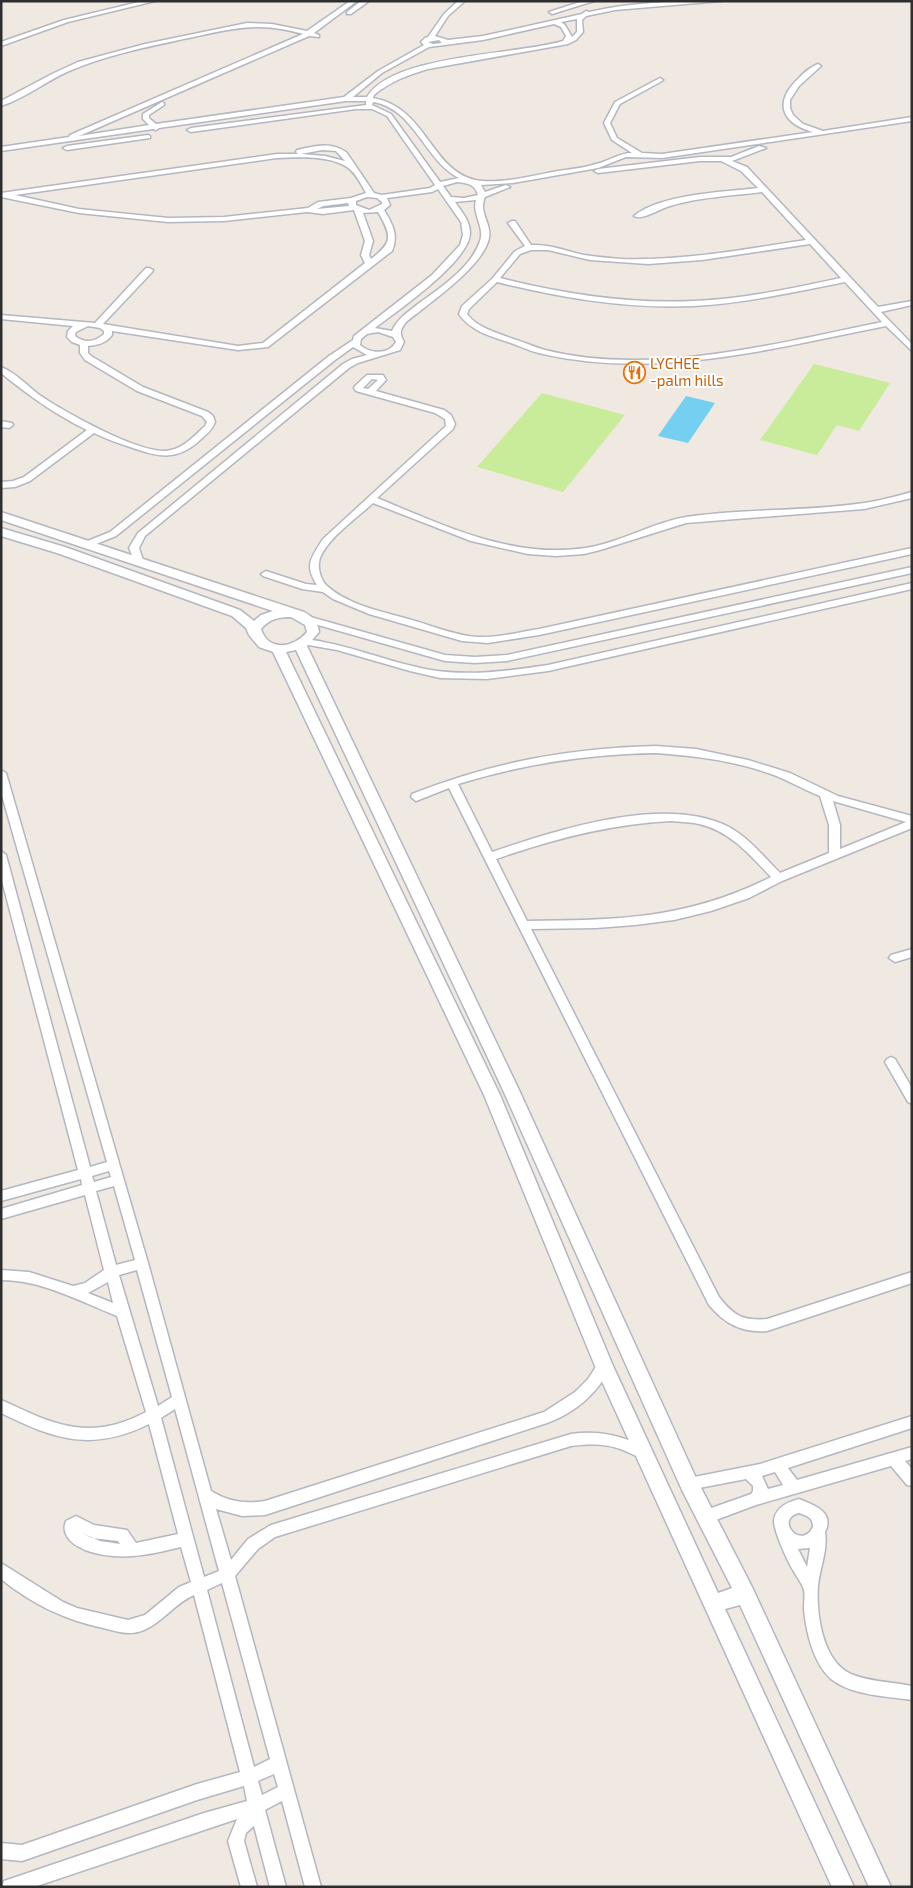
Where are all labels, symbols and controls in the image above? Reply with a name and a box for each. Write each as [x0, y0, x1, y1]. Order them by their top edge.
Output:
place label: LYCHEE -palm hills [650, 354, 724, 389]
restaurant icon: LYCHEE -palm hills [622, 360, 646, 384]

